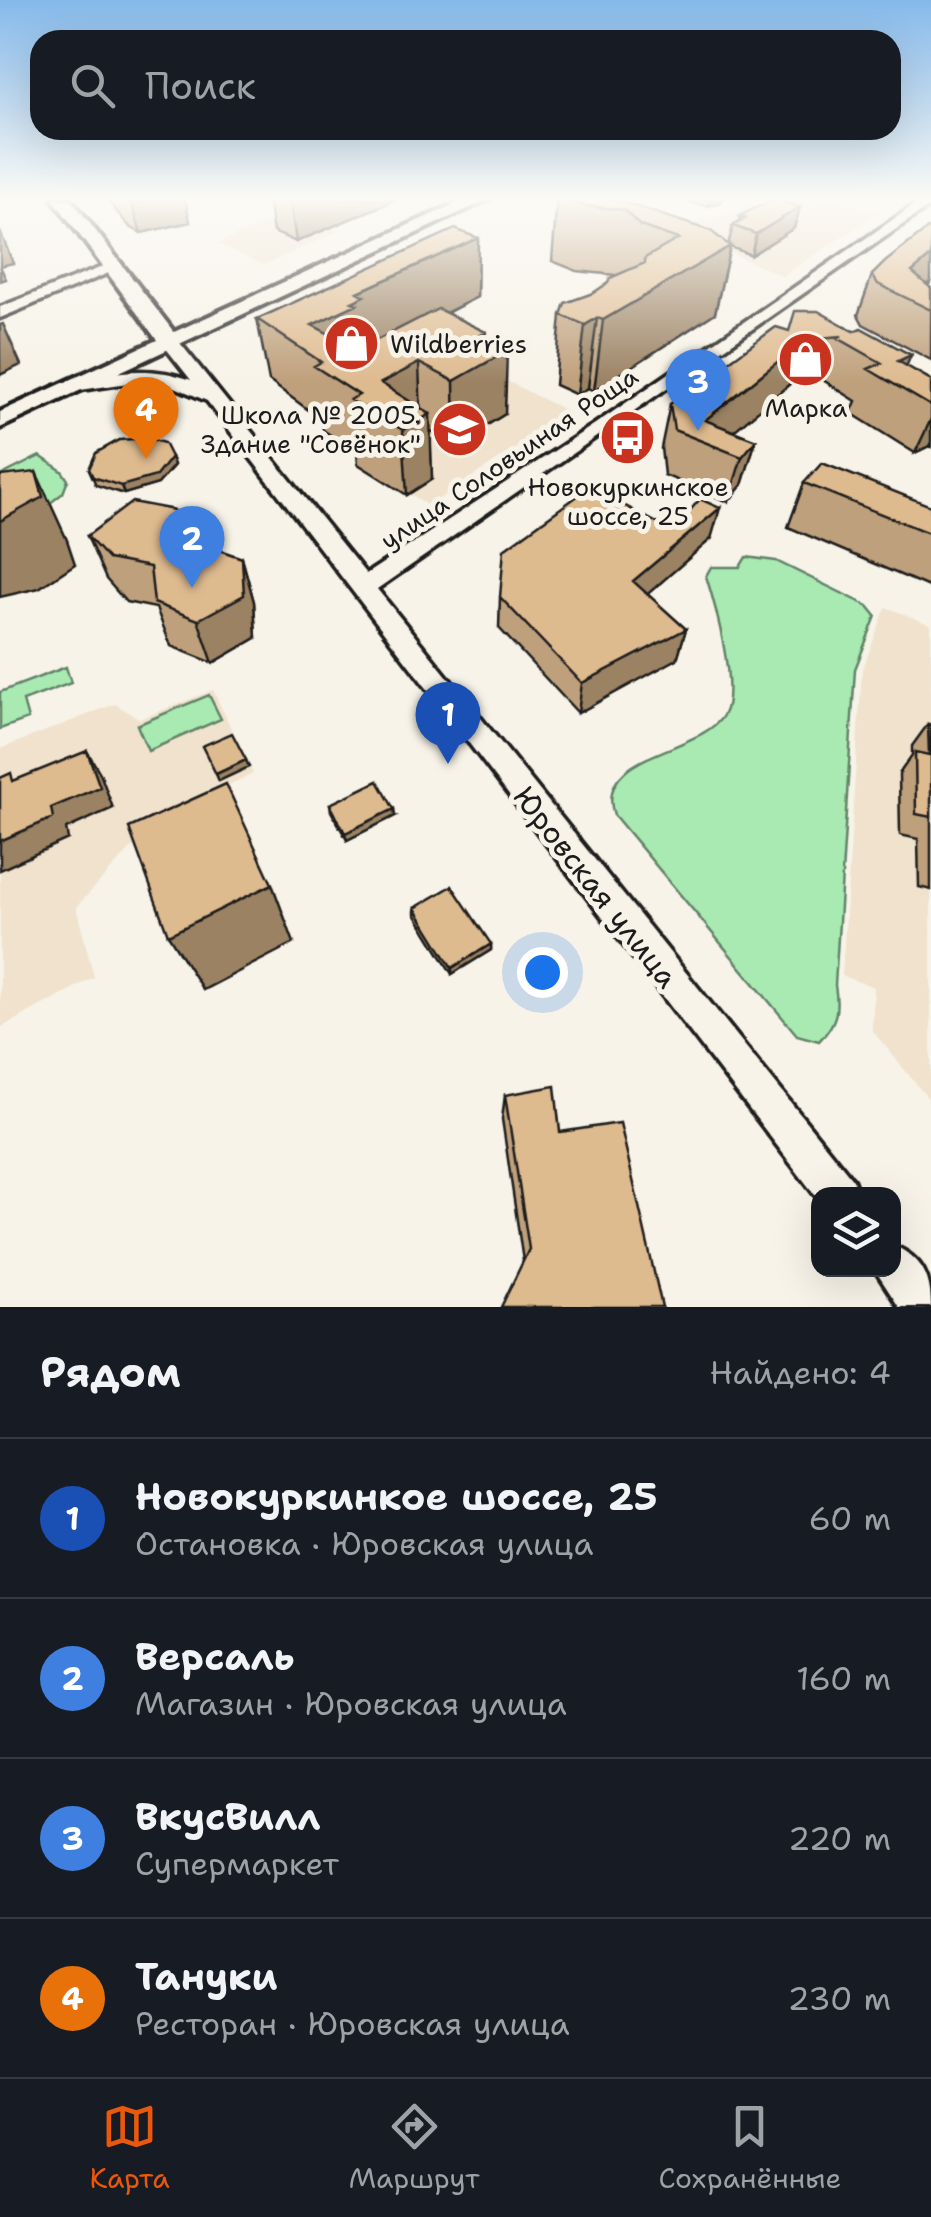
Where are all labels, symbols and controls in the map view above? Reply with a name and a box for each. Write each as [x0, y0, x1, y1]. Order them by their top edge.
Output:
search box [30, 30, 901, 140]
icon: search [65, 58, 120, 113]
text: Поиск [145, 60, 256, 111]
shop icon: Wildberries [321, 314, 381, 374]
place label: Wildberries [390, 327, 527, 361]
shop icon: Марка [776, 329, 836, 389]
pin: 3 [666, 348, 730, 431]
street label: улица Соловьиная Роща [374, 359, 645, 557]
pin: 4 [114, 376, 178, 459]
place label: Марка [765, 391, 848, 425]
place label: Школа № 2005. Здание "Совёнок" [201, 398, 421, 461]
school or university icon: Школа № 2005. Здание "Совёнок" [430, 399, 490, 459]
bus stop icon: Новокуркинское шоссе, 25 [598, 408, 658, 468]
place label: Новокуркинское шоссе, 25 [527, 470, 729, 533]
pin: 2 [160, 506, 224, 588]
pin: 1 [416, 682, 480, 764]
street label: Юровская улица [504, 778, 688, 997]
your location [517, 947, 568, 998]
map controls [811, 1187, 901, 1277]
button: layers [811, 1187, 901, 1277]
text: Рядом [40, 1344, 181, 1400]
text: Найдено: 4 [710, 1351, 891, 1394]
text: Новокуркинкое шоссе, 25 [135, 1471, 658, 1522]
text: 1 [65, 1497, 80, 1540]
text: 60 m [809, 1497, 891, 1540]
text: Остановка · Юровская улица [135, 1522, 593, 1565]
text: Версаль [135, 1631, 294, 1682]
text: 2 [61, 1657, 84, 1700]
text: 160 m [796, 1657, 891, 1700]
text: Магазин · Юровская улица [135, 1682, 567, 1725]
text: ВкусВилл [135, 1791, 320, 1842]
text: 3 [61, 1817, 84, 1860]
text: 220 m [788, 1817, 891, 1860]
text: Супермаркет [135, 1842, 339, 1885]
text: Тануки [135, 1951, 278, 2002]
text: 4 [61, 1977, 84, 2020]
text: 230 m [788, 1977, 891, 2020]
text: Ресторан · Юровская улица [135, 2002, 570, 2045]
tab: Карта [90, 2099, 170, 2197]
tab: Маршрут [349, 2099, 479, 2197]
tab: Сохранённые [659, 2099, 841, 2197]

